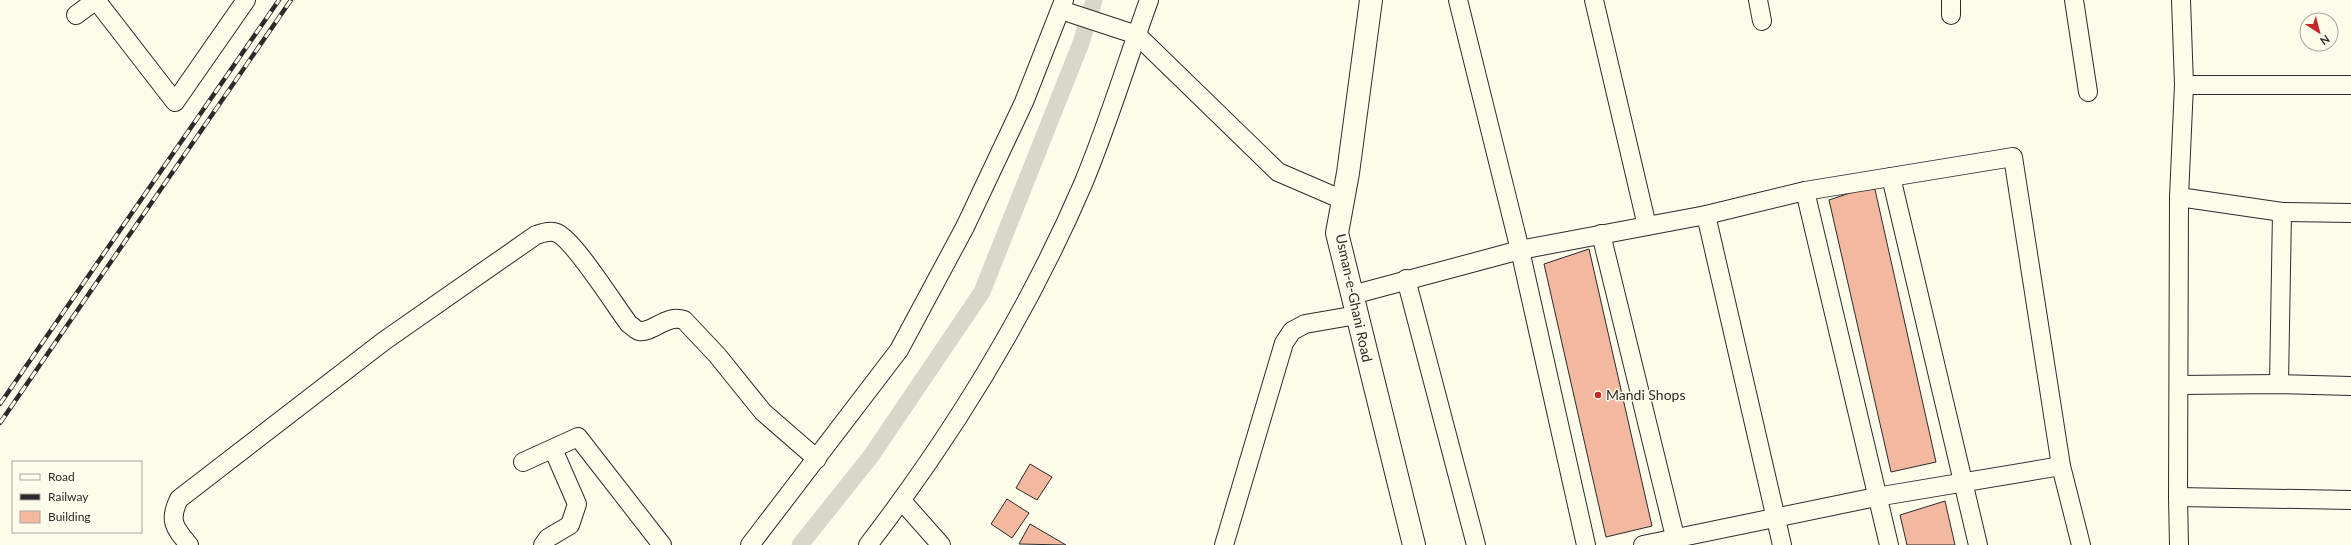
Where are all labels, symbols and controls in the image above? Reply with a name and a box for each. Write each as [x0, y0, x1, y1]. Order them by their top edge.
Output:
north arrow [2299, 12, 2339, 52]
text: N [2318, 33, 2332, 48]
street label: Usman-e-Ghani Road [1333, 232, 1376, 364]
place label: Mandi Shops [1606, 386, 1685, 403]
marker: Mandi Shops [1593, 390, 1603, 400]
legend [12, 461, 142, 533]
text: Road [48, 469, 75, 484]
text: Railway [48, 489, 89, 504]
text: Building [48, 509, 91, 524]

